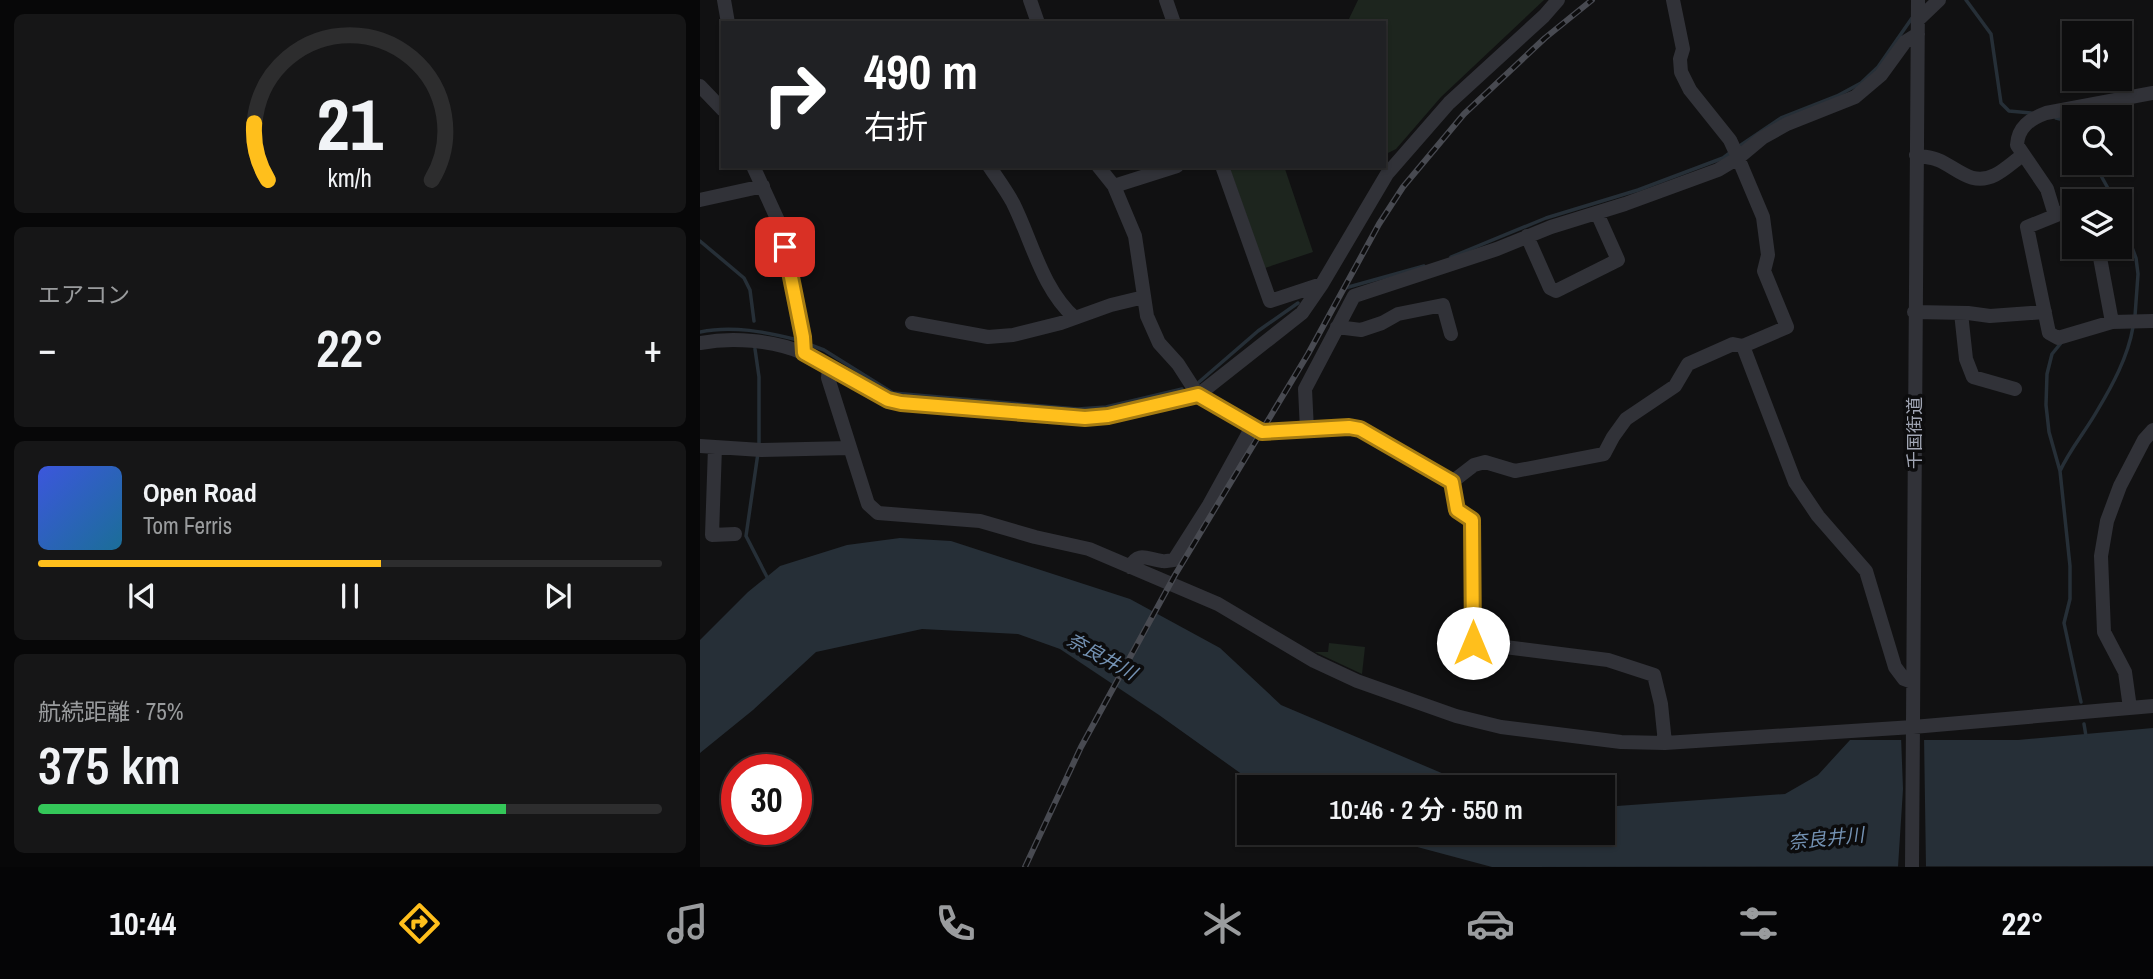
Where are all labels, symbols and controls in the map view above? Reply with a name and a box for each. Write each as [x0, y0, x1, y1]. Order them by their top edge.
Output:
map controls [2062, 21, 2132, 259]
button: sound [2062, 21, 2132, 91]
text: 490 m [864, 38, 978, 104]
icon: right [749, 49, 840, 140]
text: 21 [317, 75, 384, 173]
text: 右折 [864, 105, 928, 148]
button: search [2062, 105, 2132, 175]
text: km/h [328, 160, 372, 194]
button: layers [2062, 189, 2132, 259]
pin [755, 217, 815, 277]
icon: arrive [766, 228, 804, 266]
text: エアコン [38, 279, 130, 310]
text: 22° [316, 313, 384, 383]
text: − [38, 323, 56, 374]
text: + [644, 323, 662, 374]
street label: 千国街道 [1902, 397, 1927, 469]
text: Open Road [143, 475, 257, 510]
text: Tom Ferris [143, 510, 232, 541]
icon: previous [123, 577, 161, 615]
icon: pause [331, 577, 369, 615]
icon: next [539, 577, 577, 615]
position arrow [1436, 606, 1510, 680]
water label: 奈良井川 [1062, 626, 1143, 687]
text: 航続距離 · 75% [38, 696, 183, 727]
text: 375 km [38, 730, 181, 800]
speed limit sign: 30 [721, 754, 812, 845]
text: 10:46 · 2 分 · 550 m [1329, 792, 1523, 827]
water label: 奈良井川 [1787, 821, 1867, 855]
icon: directions [395, 899, 444, 948]
icon: music [663, 899, 712, 948]
icon: phone [931, 899, 980, 948]
icon: climate [1198, 899, 1247, 948]
icon: car [1466, 899, 1515, 948]
icon: filters [1734, 899, 1783, 948]
text: 10:44 [109, 902, 176, 945]
text: 22° [2002, 902, 2044, 945]

